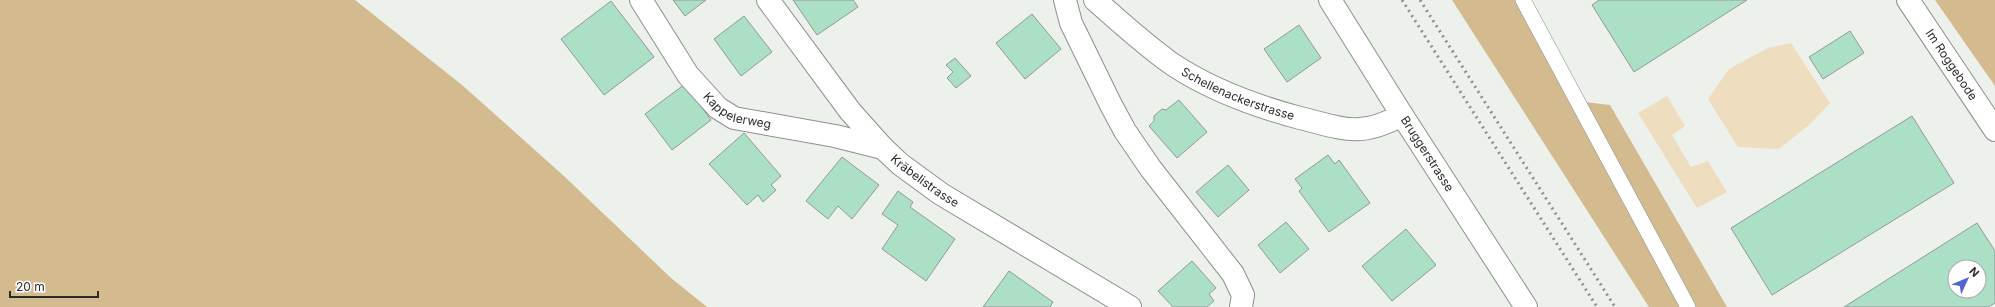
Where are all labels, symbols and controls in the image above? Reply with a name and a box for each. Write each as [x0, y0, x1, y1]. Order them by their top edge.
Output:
street label: Im Roggebode [1923, 26, 1981, 103]
street label: Schellenackerstrasse [1179, 64, 1296, 123]
street label: Kappelerweg [700, 89, 772, 131]
street label: Bruggerstrasse [1398, 113, 1457, 194]
street label: Kräbelistrasse [888, 151, 962, 210]
north arrow [1947, 259, 1987, 299]
text: N [1966, 264, 1982, 280]
scale bar [10, 273, 98, 299]
text: 20 m [16, 279, 45, 294]

